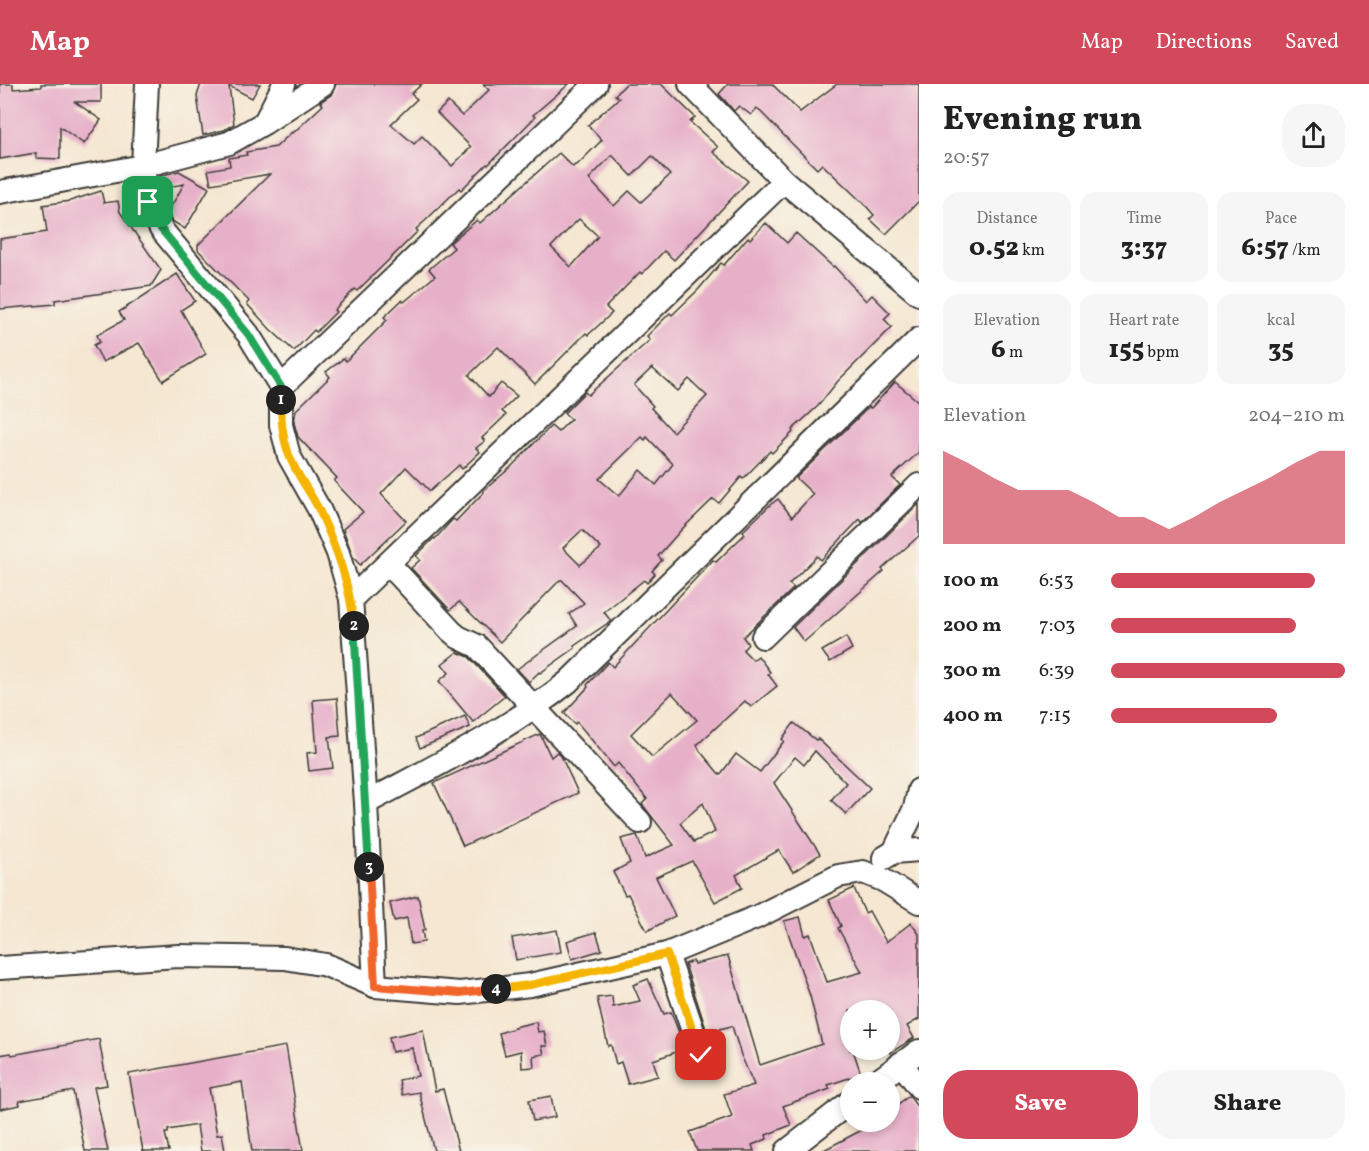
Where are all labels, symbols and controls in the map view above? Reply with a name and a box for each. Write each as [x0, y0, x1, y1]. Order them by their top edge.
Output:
text: Map [30, 23, 90, 62]
text: Map [1081, 28, 1123, 57]
text: Directions [1156, 28, 1252, 57]
text: Saved [1285, 28, 1339, 57]
text: Evening run [943, 98, 1142, 144]
button: share [1282, 104, 1345, 167]
text: 20:57 [943, 144, 990, 172]
pin [122, 176, 173, 227]
icon: arrive [131, 185, 164, 218]
text: Distance [976, 208, 1038, 230]
text: Time [1126, 208, 1162, 230]
text: Pace [1265, 208, 1297, 230]
text: 0.52 [969, 230, 1019, 266]
text: 3:37 [1121, 230, 1167, 266]
text: 6:57 [1241, 230, 1289, 266]
text: km [1019, 240, 1045, 262]
text: /km [1289, 240, 1321, 262]
text: Elevation [974, 310, 1040, 332]
text: Heart rate [1109, 310, 1179, 332]
text: kcal [1267, 310, 1295, 332]
text: 6 [991, 332, 1006, 368]
text: 155 [1109, 332, 1144, 368]
text: 35 [1268, 332, 1294, 368]
text: m [1006, 342, 1023, 364]
text: bpm [1144, 342, 1179, 364]
pin: 1 [266, 385, 296, 415]
text: 1 [278, 389, 284, 411]
text: Elevation [943, 402, 1026, 430]
text: 204–210 m [1248, 402, 1345, 430]
text: 100 m [943, 567, 999, 595]
text: 6:53 [1039, 567, 1074, 595]
pin: 2 [339, 611, 369, 641]
text: 200 m [943, 612, 1001, 640]
text: 7:03 [1039, 612, 1075, 640]
text: 2 [350, 615, 358, 637]
text: 300 m [943, 657, 1001, 685]
text: 6:39 [1039, 657, 1074, 685]
text: 400 m [943, 702, 1003, 730]
text: 7:15 [1039, 702, 1071, 730]
pin: 3 [354, 852, 384, 882]
text: 3 [365, 856, 373, 878]
pin: 4 [481, 974, 511, 1004]
text: 4 [491, 978, 501, 1000]
map controls [840, 1000, 900, 1132]
button: + [840, 1000, 900, 1060]
pin [675, 1029, 726, 1080]
icon: check [684, 1038, 717, 1071]
button: Save [943, 1070, 1138, 1139]
button: Share [1150, 1070, 1345, 1139]
button: − [840, 1072, 900, 1132]

